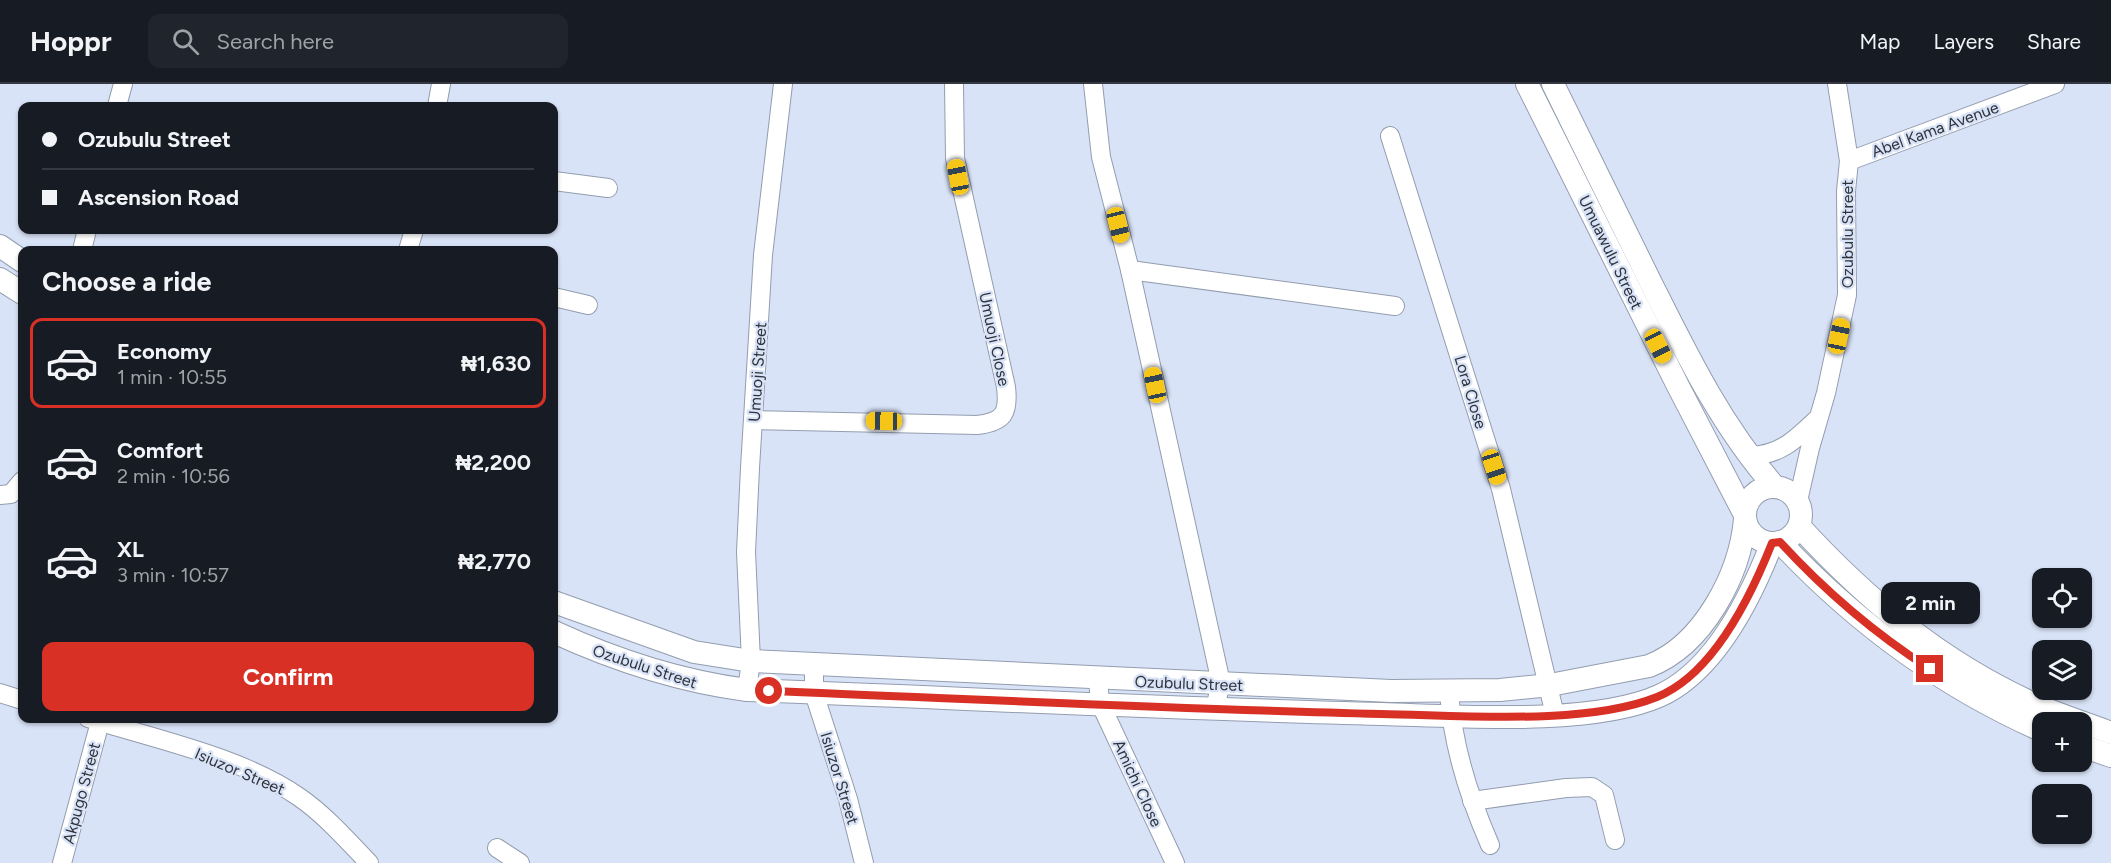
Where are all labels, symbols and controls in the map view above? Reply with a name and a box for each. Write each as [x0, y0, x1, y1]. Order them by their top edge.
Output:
search box [148, 14, 568, 68]
text: Hoppr [30, 24, 112, 58]
icon: search [169, 25, 202, 58]
text: Search here [217, 28, 334, 55]
text: Map [1860, 29, 1900, 54]
text: Layers [1933, 29, 1994, 54]
text: Share [2027, 29, 2081, 54]
street label: Abel Kama Avenue [1869, 98, 2002, 161]
text: Ozubulu Street [78, 126, 231, 153]
car [946, 158, 970, 196]
street label: Ozubulu Street [1838, 180, 1857, 288]
text: Ascension Road [78, 184, 239, 211]
street label: Umuawulu Street [1575, 192, 1646, 312]
car [1105, 205, 1131, 245]
text: Choose a ride [42, 265, 211, 298]
street label: Umuoji Close [975, 290, 1014, 388]
car [1826, 317, 1852, 355]
street label: Umuoji Street [745, 322, 770, 423]
car [1642, 326, 1674, 366]
icon: car [45, 336, 99, 390]
text: Economy [117, 338, 212, 365]
text: ₦1,630 [461, 350, 531, 377]
street label: Lora Close [1450, 353, 1491, 431]
text: 1 min · 10:55 [117, 365, 227, 389]
car [1142, 366, 1168, 404]
car [866, 412, 902, 430]
icon: car [45, 435, 99, 489]
text: Comfort [117, 437, 203, 464]
car [1480, 447, 1508, 487]
text: ₦2,200 [455, 449, 531, 476]
text: 2 min · 10:56 [117, 464, 230, 488]
icon: car [45, 534, 99, 588]
text: XL [117, 536, 144, 563]
text: ₦2,770 [458, 548, 531, 575]
text: 3 min · 10:57 [117, 563, 229, 587]
map controls [2032, 568, 2092, 844]
button: locate [2032, 568, 2092, 628]
callout: 2 min [1880, 582, 1980, 624]
text: 2 min [1905, 591, 1956, 615]
button: layers [2032, 640, 2092, 700]
street label: Ozubulu Street [590, 641, 699, 692]
button: Confirm [42, 642, 534, 711]
route end [1916, 655, 1943, 682]
street label: Ozubulu Street [1134, 672, 1244, 695]
route start [755, 677, 782, 704]
button: + [2032, 712, 2092, 772]
street label: Isiuzor Street [816, 730, 863, 827]
street label: Amichi Close [1109, 737, 1166, 830]
street label: Akpugo Street [59, 740, 104, 846]
street label: Isiuzor Street [192, 744, 288, 799]
button: − [2032, 784, 2092, 844]

